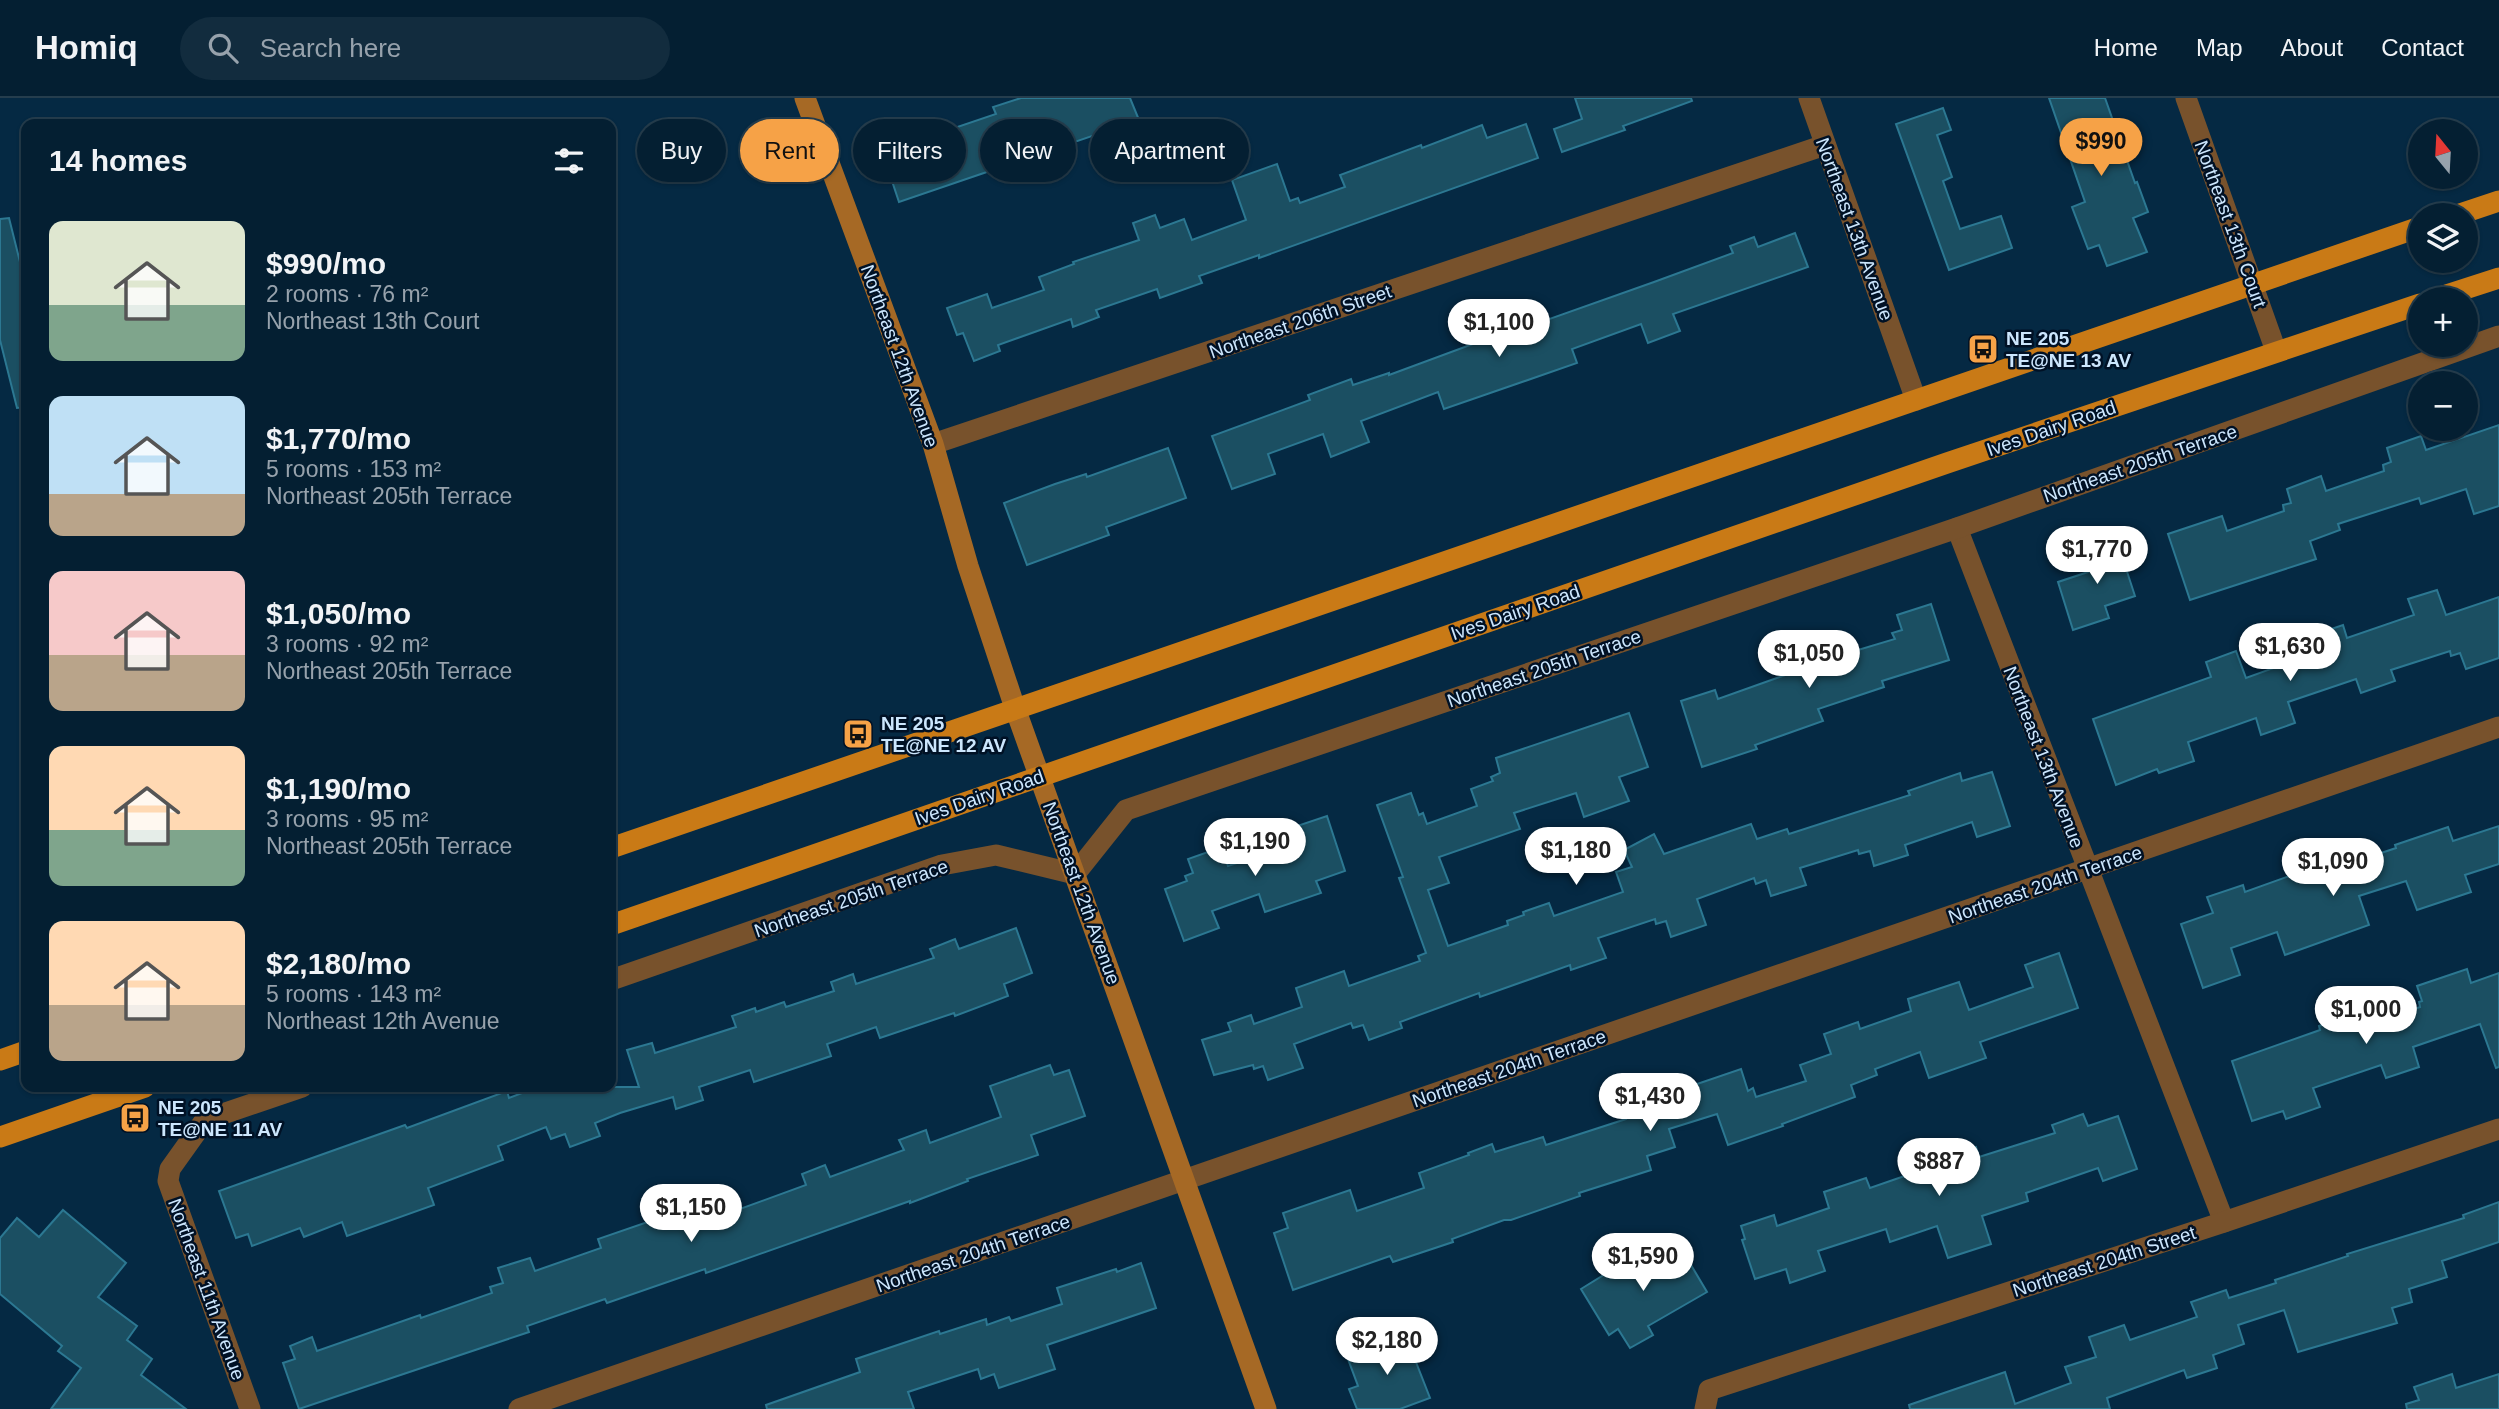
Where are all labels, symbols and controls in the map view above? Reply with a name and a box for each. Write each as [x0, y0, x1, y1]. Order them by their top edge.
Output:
search box [180, 17, 670, 80]
text: Homiq [35, 29, 138, 66]
icon: search [204, 29, 242, 67]
text: Search here [260, 33, 401, 63]
text: Home [2094, 34, 2158, 61]
text: Map [2196, 34, 2243, 61]
text: About [2281, 34, 2343, 61]
text: Contact [2381, 34, 2464, 61]
pin: $990 [2060, 118, 2142, 178]
chip: Buy [637, 119, 726, 182]
chip: Rent [740, 119, 839, 182]
chip: Filters [853, 119, 966, 182]
chip: New [980, 119, 1076, 182]
chip: Apartment [1090, 119, 1249, 182]
north arrow [2408, 119, 2478, 189]
map controls [2408, 119, 2478, 441]
text: $990 [2075, 128, 2127, 154]
street label: Northeast 13th Avenue [1812, 135, 1897, 323]
street label: Northeast 13th Court [2191, 138, 2271, 311]
icon: filters [550, 142, 588, 180]
text: 14 homes [49, 144, 187, 177]
button: layers [2408, 203, 2478, 273]
text: $990/mo [266, 247, 386, 280]
icon: home [105, 249, 189, 333]
street label: Northeast 12th Avenue [857, 262, 942, 450]
street label: Northeast 206th Street [1206, 280, 1395, 363]
text: 2 rooms · 76 m² [266, 281, 428, 307]
button: + [2408, 287, 2478, 357]
pin: $1,100 [1442, 300, 1556, 359]
text: Northeast 13th Court [266, 308, 480, 334]
text: $1,100 [1464, 309, 1534, 335]
place label: NE 205 TE@NE 13 AV [2006, 328, 2131, 371]
bus stop icon: NE 205 TE@NE 13 AV [1966, 332, 2000, 366]
button: − [2408, 371, 2478, 441]
street label: Ives Dairy Road [1984, 397, 2118, 460]
street label: Northeast 205th Terrace [2041, 420, 2240, 507]
text: $1,770/mo [266, 422, 411, 455]
icon: home [105, 424, 189, 508]
text: 5 rooms · 153 m² [266, 456, 441, 482]
text: Northeast 205th Terrace [266, 483, 512, 509]
pin: $1,770 [2040, 526, 2154, 586]
text: $1,770 [2062, 536, 2132, 562]
street label: Ives Dairy Road [1448, 581, 1582, 644]
text: $1,050/mo [266, 597, 411, 630]
icon: home [105, 599, 189, 683]
pin: $1,630 [2233, 624, 2347, 683]
street label: Northeast 205th Terrace [1445, 625, 1644, 712]
pin: $1,050 [1752, 630, 1866, 690]
text: 3 rooms · 92 m² [266, 631, 428, 657]
text: $1,630 [2255, 633, 2325, 659]
text: $1,050 [1774, 640, 1844, 666]
text: Northeast 205th Terrace [266, 658, 512, 684]
street label: Northeast 13th Avenue [1999, 663, 2088, 851]
place label: NE 205 TE@NE 12 AV [881, 713, 1006, 756]
bus stop icon: NE 205 TE@NE 12 AV [841, 717, 875, 751]
street label: Ives Dairy Road [912, 766, 1046, 829]
text: $1,190/mo [266, 772, 411, 805]
icon: home [105, 774, 189, 858]
street label: Northeast 12th Avenue [1039, 799, 1124, 987]
text: 3 rooms · 95 m² [266, 806, 428, 832]
pin: $1,190 [1198, 818, 1312, 878]
text: $1,190 [1220, 828, 1290, 854]
pin: $1,180 [1519, 828, 1633, 887]
text: Northeast 205th Terrace [266, 833, 512, 859]
text: $1,180 [1541, 837, 1611, 863]
pin: $1,090 [2276, 838, 2390, 898]
street label: Northeast 204th Terrace [1946, 841, 2145, 928]
text: $1,090 [2298, 848, 2368, 874]
street label: Northeast 205th Terrace [752, 855, 951, 942]
text: $2,180/mo [266, 947, 411, 980]
icon: home [105, 949, 189, 1033]
text: 5 rooms · 143 m² [266, 981, 441, 1007]
pin: $1,000 [2309, 986, 2423, 1046]
text: $1,000 [2331, 996, 2401, 1022]
text: Northeast 12th Avenue [266, 1008, 500, 1034]
street label: Northeast 204th Terrace [1410, 1025, 1609, 1112]
pin: $1,430 [1593, 1074, 1707, 1133]
text: $1,430 [1615, 1083, 1685, 1109]
place label: NE 205 TE@NE 11 AV [158, 1097, 282, 1140]
bus stop icon: NE 205 TE@NE 11 AV [118, 1101, 152, 1135]
pin: $887 [1898, 1138, 1980, 1198]
text: $887 [1913, 1148, 1965, 1174]
pin: $1,150 [634, 1184, 748, 1244]
text: $1,150 [656, 1194, 726, 1220]
street label: Northeast 11th Avenue [164, 1196, 249, 1383]
street label: Northeast 204th Terrace [874, 1210, 1073, 1297]
street label: Northeast 204th Street [2010, 1222, 2199, 1301]
pin: $1,590 [1586, 1234, 1700, 1293]
text: $1,590 [1608, 1243, 1678, 1269]
pin: $2,180 [1330, 1318, 1444, 1377]
text: $2,180 [1352, 1327, 1422, 1353]

